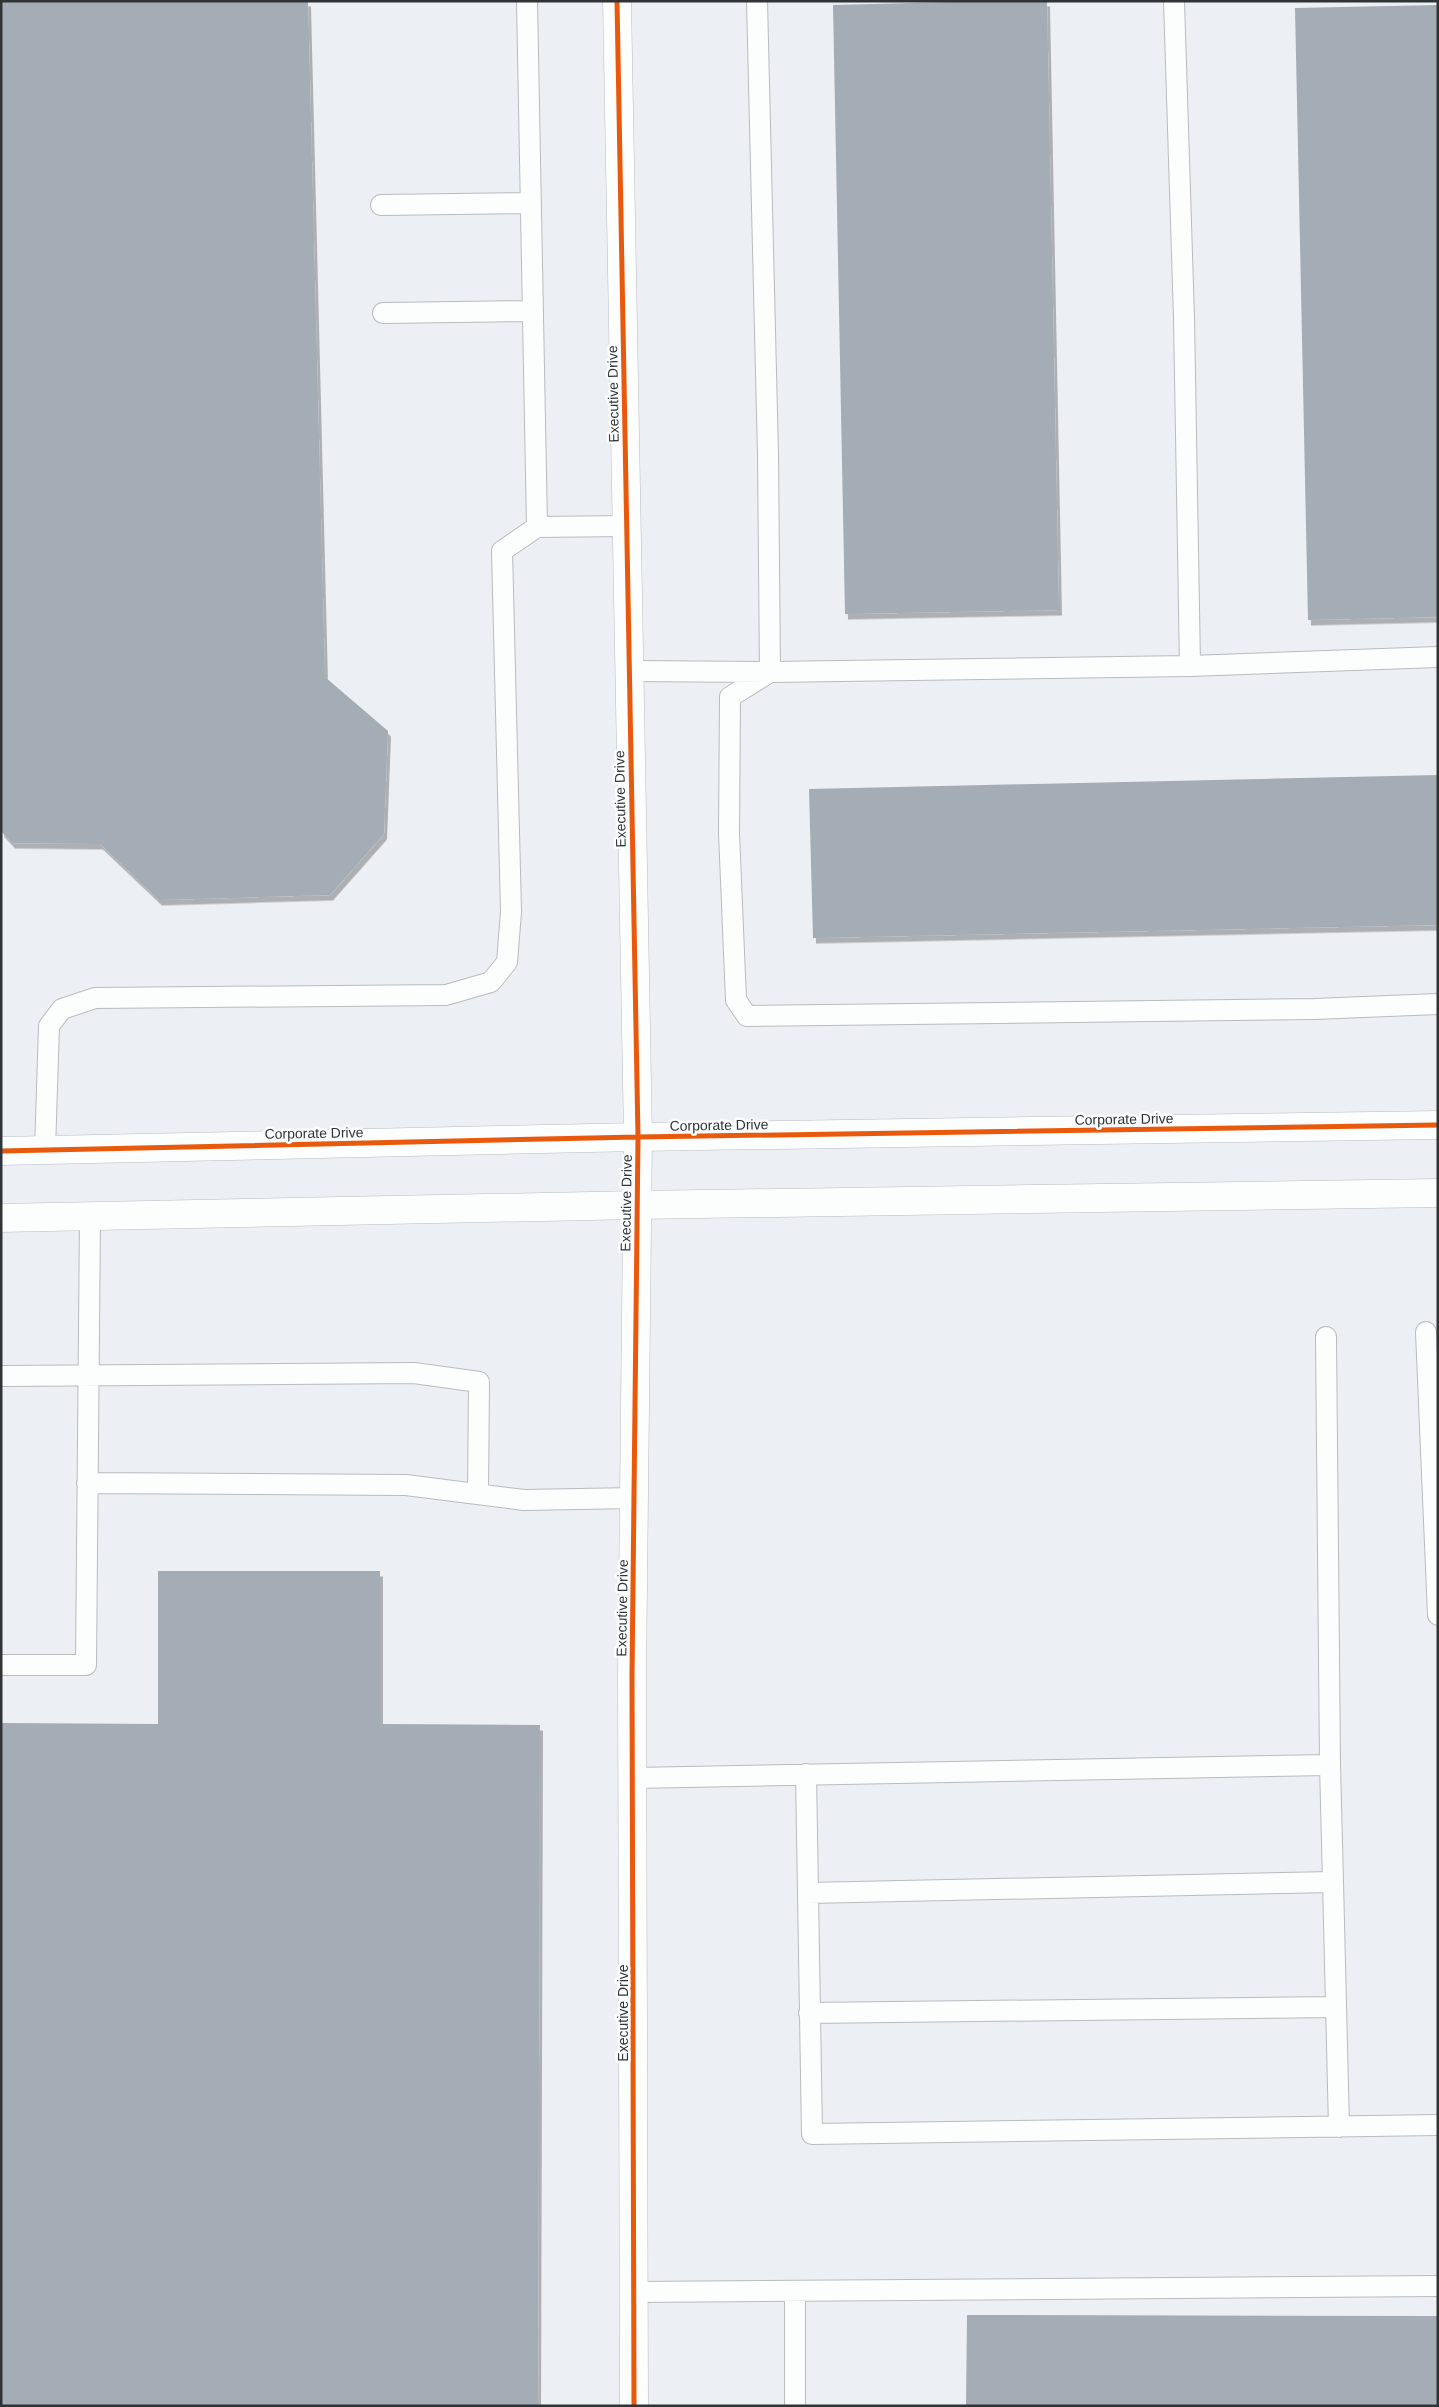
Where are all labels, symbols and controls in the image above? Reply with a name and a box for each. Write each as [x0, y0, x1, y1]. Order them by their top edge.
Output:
street label: Executive Drive [604, 345, 622, 443]
street label: Executive Drive [611, 750, 629, 848]
street label: Corporate Drive [1074, 1110, 1174, 1128]
street label: Corporate Drive [669, 1116, 769, 1134]
street label: Corporate Drive [264, 1124, 364, 1142]
street label: Executive Drive [617, 1154, 635, 1252]
street label: Executive Drive [613, 1559, 631, 1657]
street label: Executive Drive [615, 1964, 631, 2062]

